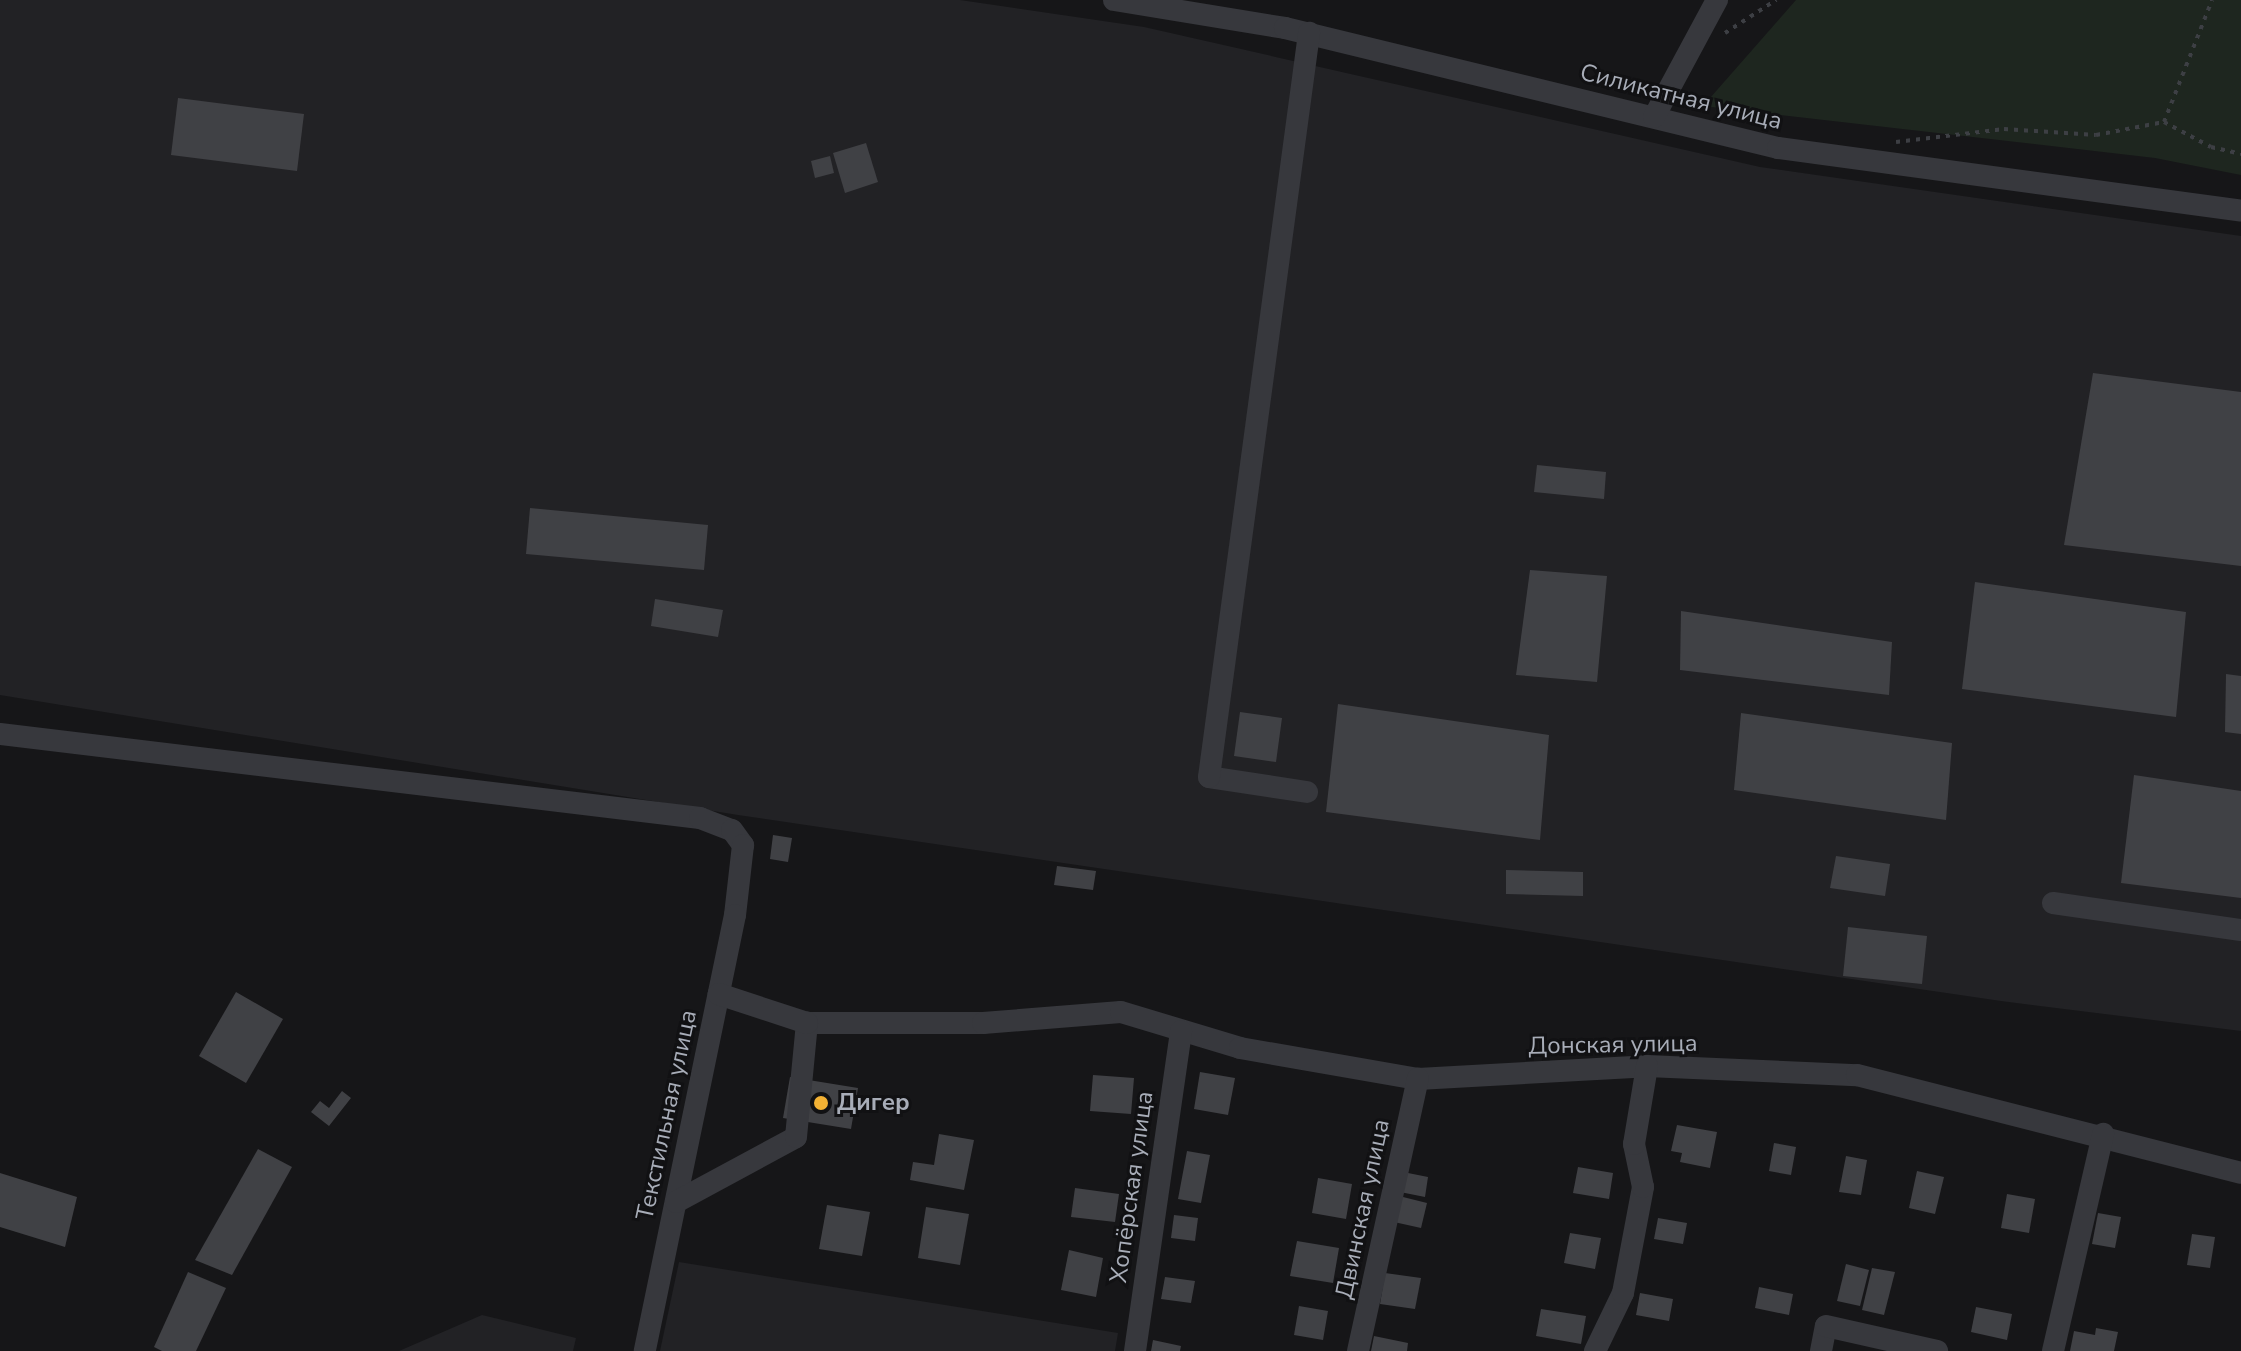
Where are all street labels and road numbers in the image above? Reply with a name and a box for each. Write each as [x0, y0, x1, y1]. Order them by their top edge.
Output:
street label: Силикатная улица [1577, 58, 1785, 136]
street label: Текстильная улица [631, 1007, 703, 1223]
street label: Донская улица [1528, 1029, 1698, 1061]
street label: Хопёрская улица [1104, 1089, 1160, 1285]
street label: Двинская улица [1330, 1117, 1396, 1301]

